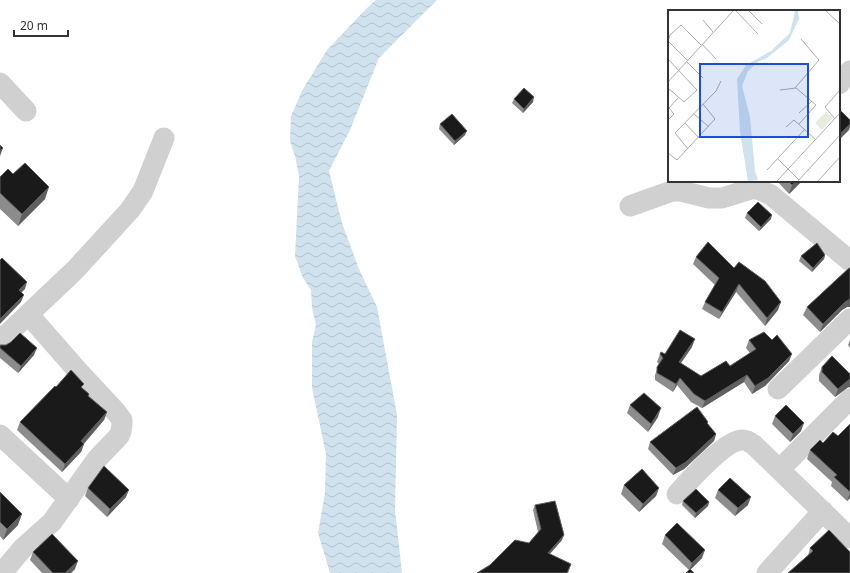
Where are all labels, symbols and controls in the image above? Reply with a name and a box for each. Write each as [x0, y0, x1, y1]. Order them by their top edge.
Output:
inset map [668, 10, 840, 182]
scale bar [14, 12, 68, 38]
text: 20 m [20, 17, 48, 34]

